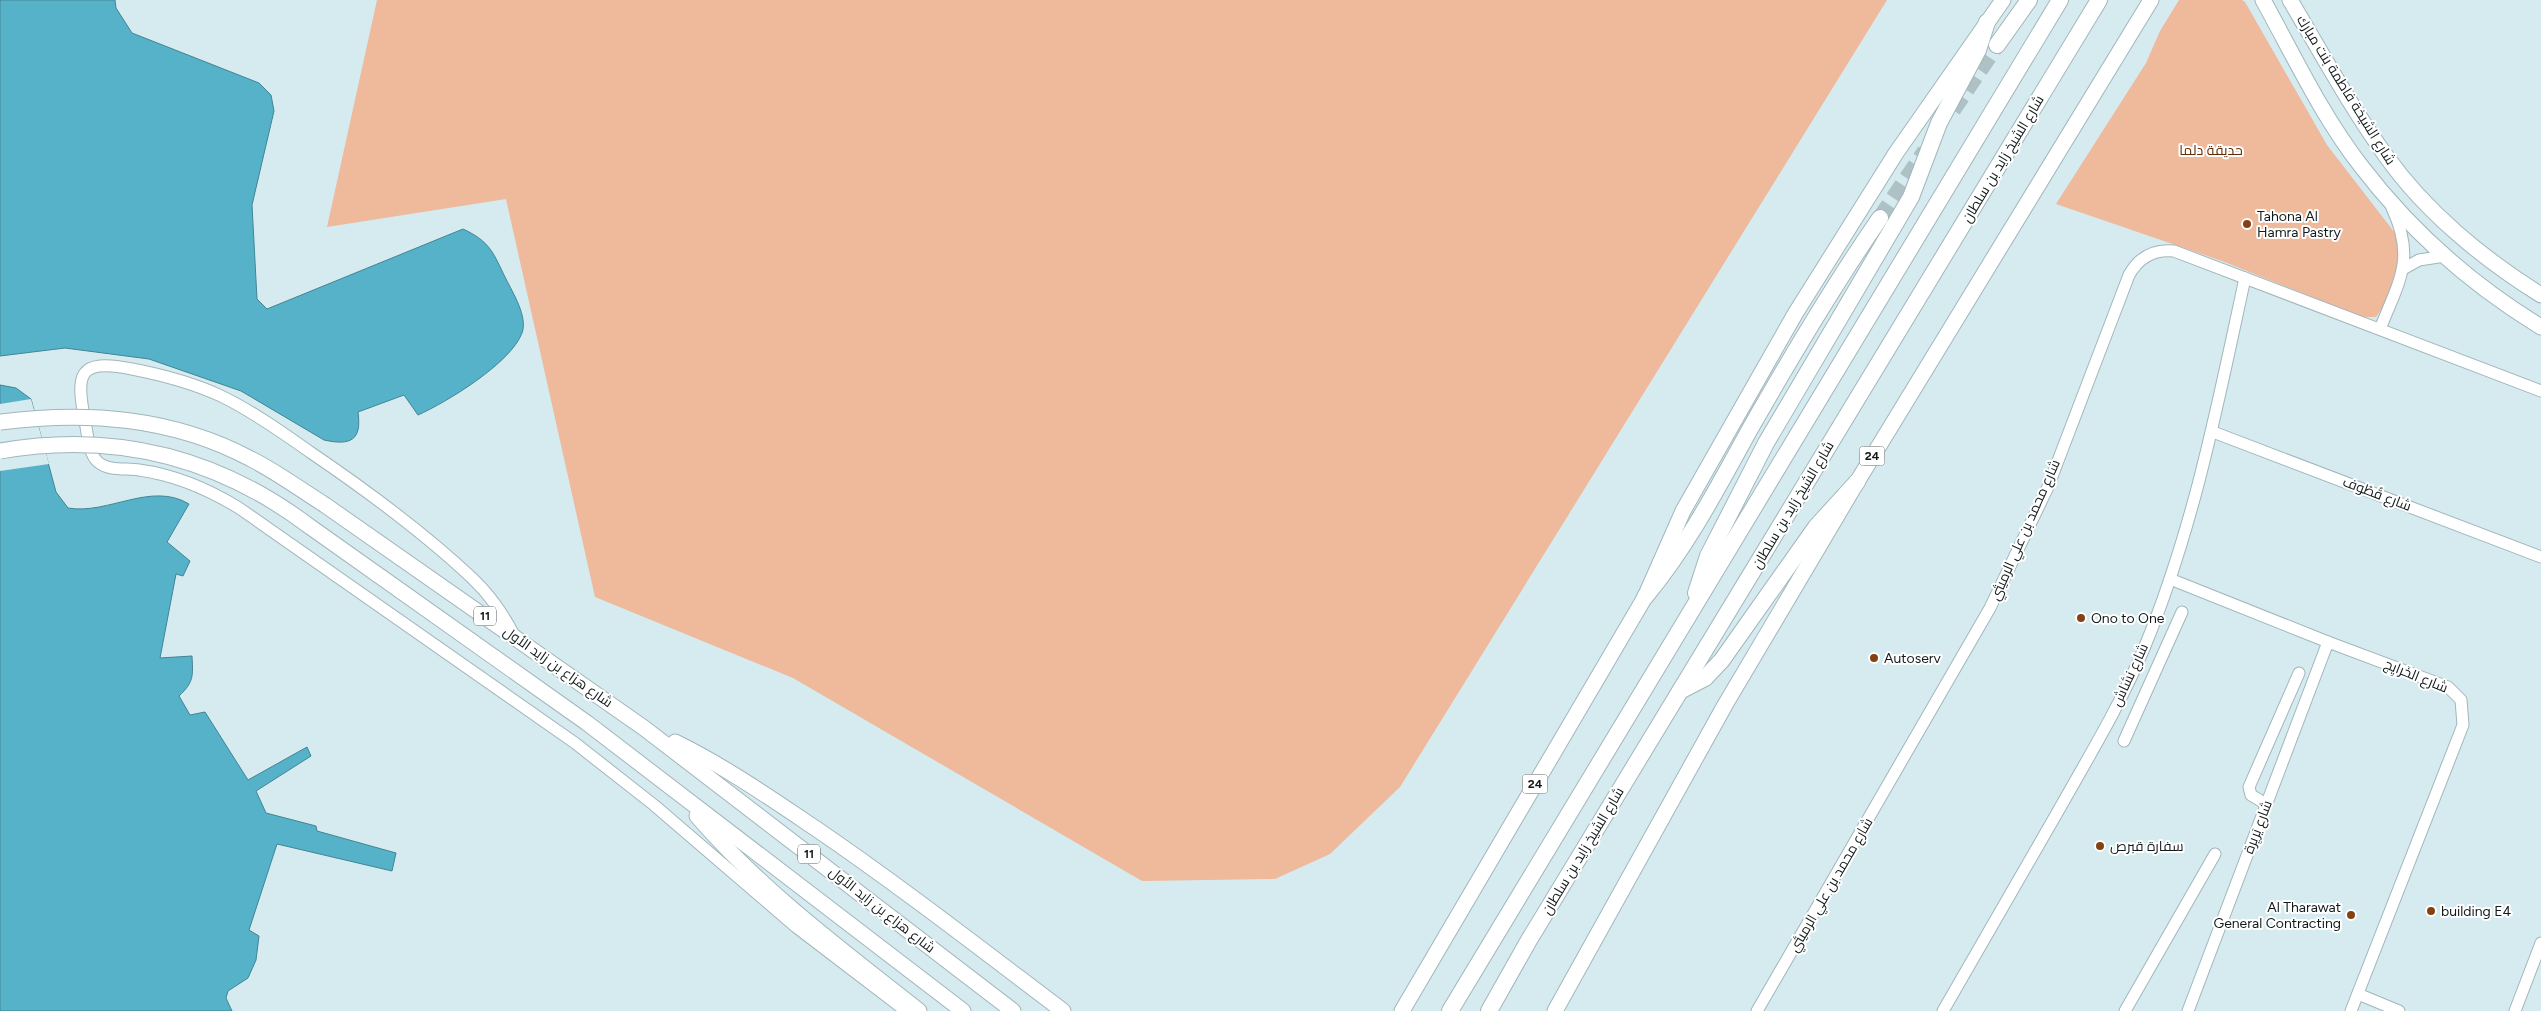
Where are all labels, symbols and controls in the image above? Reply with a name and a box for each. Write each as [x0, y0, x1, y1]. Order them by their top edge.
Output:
street label: شارع الشيخة فاطمة بنت مبارك [2293, 12, 2399, 168]
street label: شارع الشيخ زايد بن سلطان [1958, 92, 2048, 226]
park label: حديقة دلما [2179, 142, 2243, 159]
place label: Tahona Al Hamra Pastry [2257, 208, 2342, 241]
marker: Tahona Al Hamra Pastry [2241, 218, 2253, 230]
street label: شارع الشيخ زايد بن سلطان [1748, 438, 1838, 572]
road number: 24 [1860, 446, 1884, 466]
street label: شارع محمد بن علي الرميثي [1986, 457, 2066, 604]
street label: شارع قُطُوف [2340, 473, 2414, 515]
road number: 11 [474, 606, 496, 626]
place label: Ono to One [2091, 610, 2165, 627]
marker: Ono to One [2075, 612, 2087, 624]
street label: شارع هزاع بن زايد الأول [500, 623, 616, 711]
street label: شارع نشاش [2108, 641, 2152, 709]
place label: Autoserv [1884, 650, 1942, 667]
marker: Autoserv [1868, 652, 1880, 664]
street label: شارع الخَرايِج [2382, 656, 2450, 697]
road number: 24 [1522, 774, 1548, 794]
street label: شارع الشيخ زايد بن سلطان [1538, 784, 1628, 918]
street label: شارع يَريِرة [2240, 798, 2276, 856]
street label: شارع محمد بن علي الرميثي [1786, 815, 1879, 957]
place label: سفارة قبرص [2110, 838, 2183, 855]
marker: سفارة قبرص [2094, 840, 2106, 852]
road number: 11 [798, 844, 820, 864]
street label: شارع هزاع بن زايد الأول [826, 863, 938, 957]
place label: Al Tharawat General Contracting [2214, 899, 2341, 932]
place label: building E4 [2441, 903, 2512, 920]
marker: building E4 [2425, 905, 2437, 917]
marker: Al Tharawat General Contracting [2345, 909, 2357, 921]

